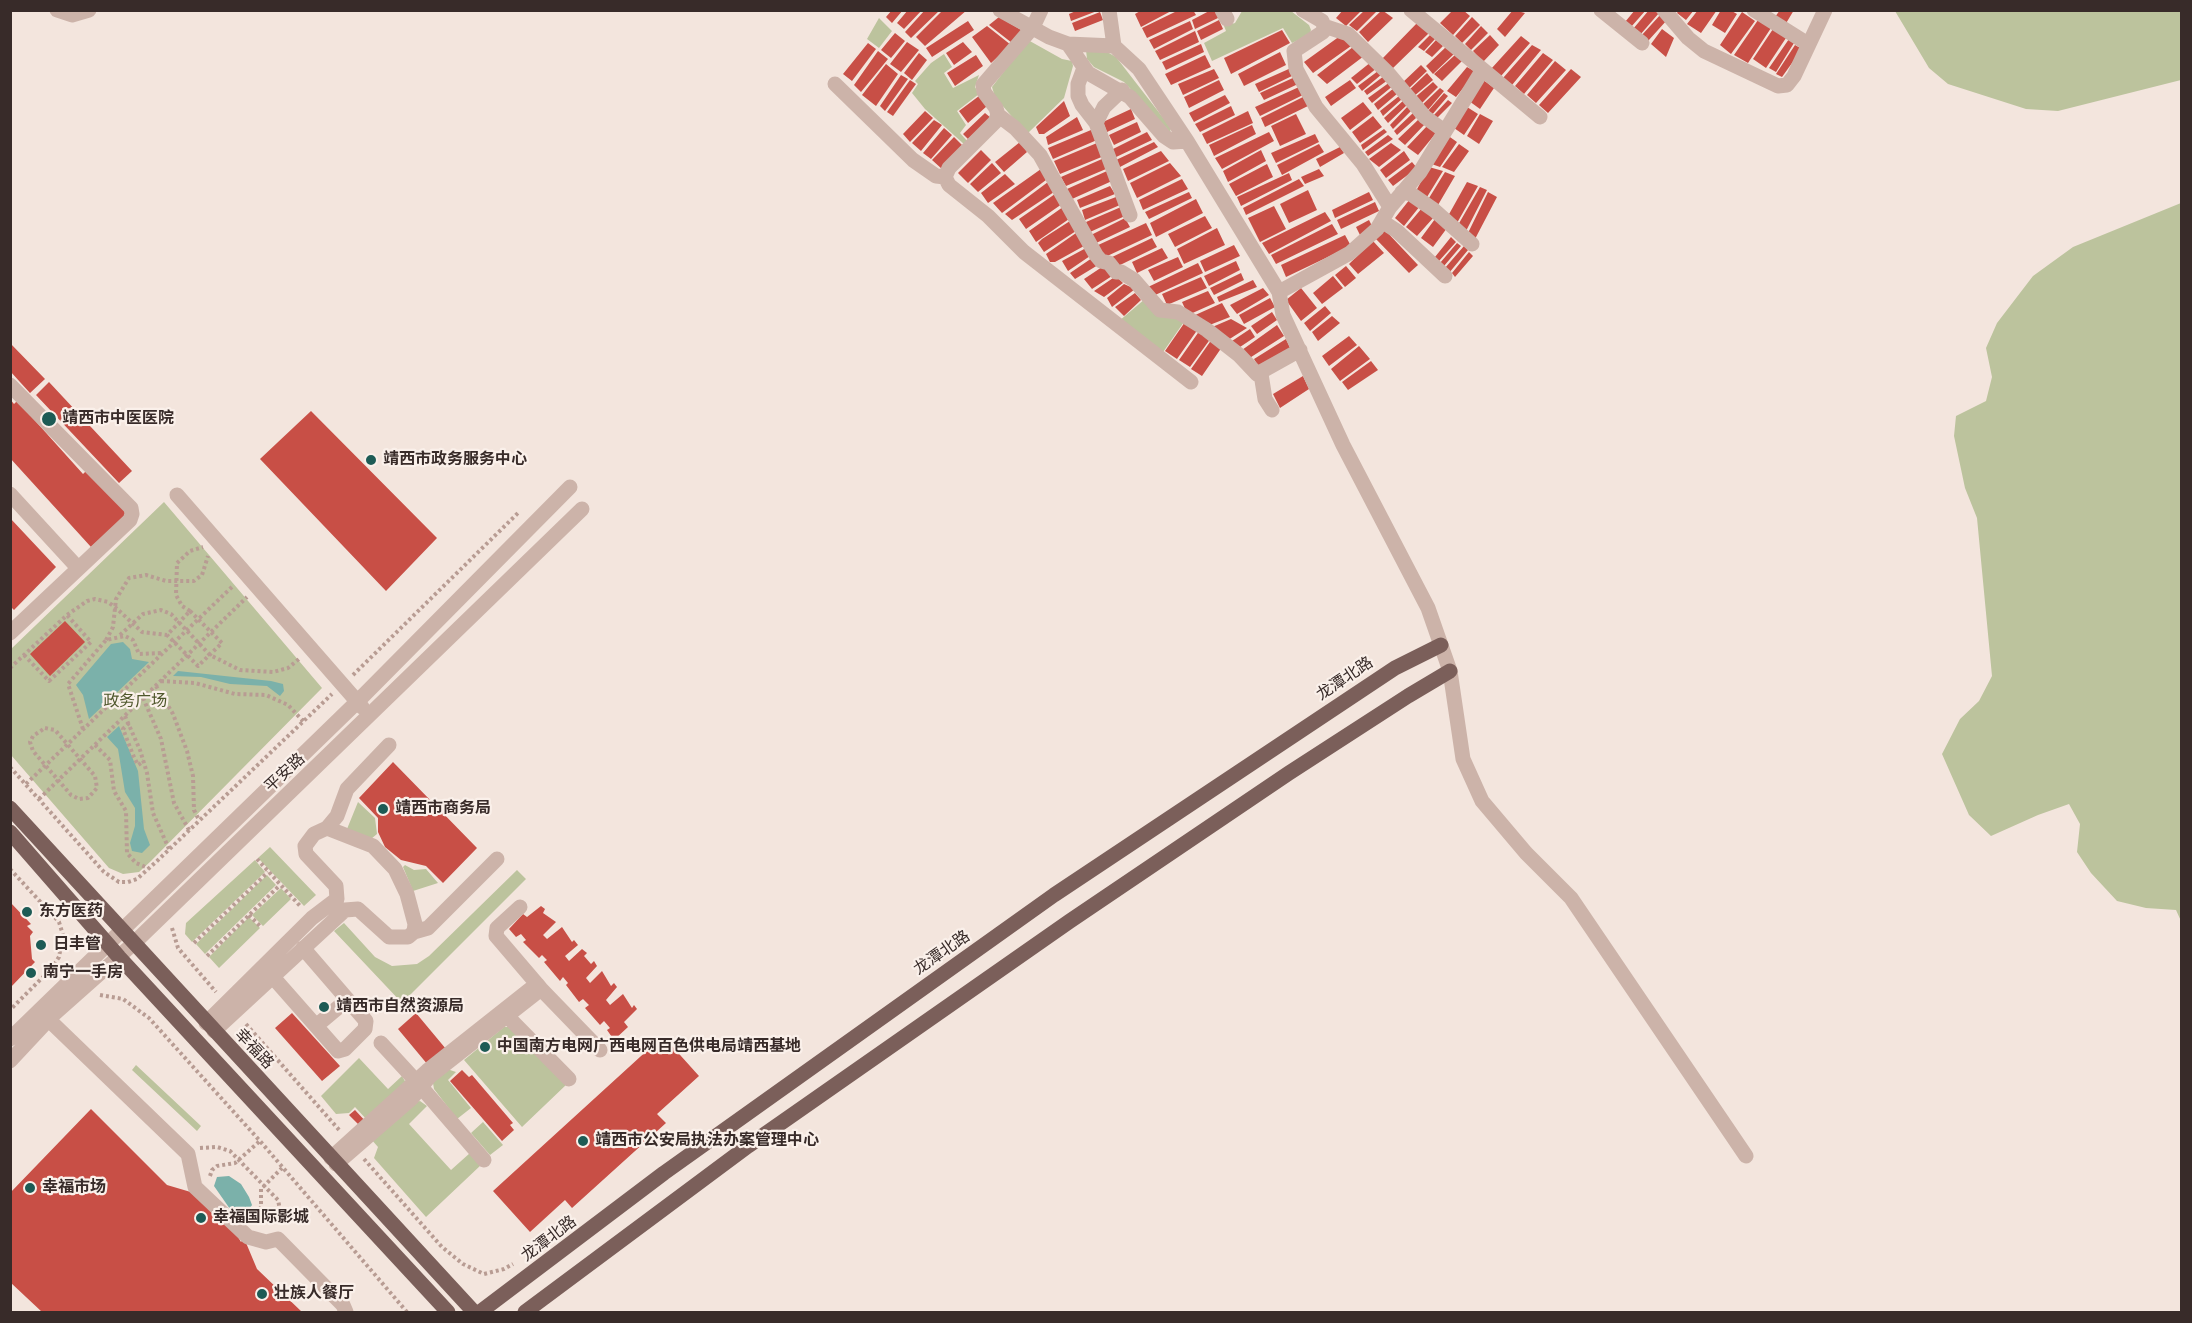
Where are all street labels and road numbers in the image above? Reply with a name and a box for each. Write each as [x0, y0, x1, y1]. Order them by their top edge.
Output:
street label: 龙潭北路 [1313, 653, 1377, 705]
street label: 平安路 [261, 750, 309, 796]
street label: 龙潭北路 [910, 927, 974, 979]
street label: 幸福路 [231, 1025, 277, 1073]
street label: 龙潭北路 [518, 1212, 580, 1266]

